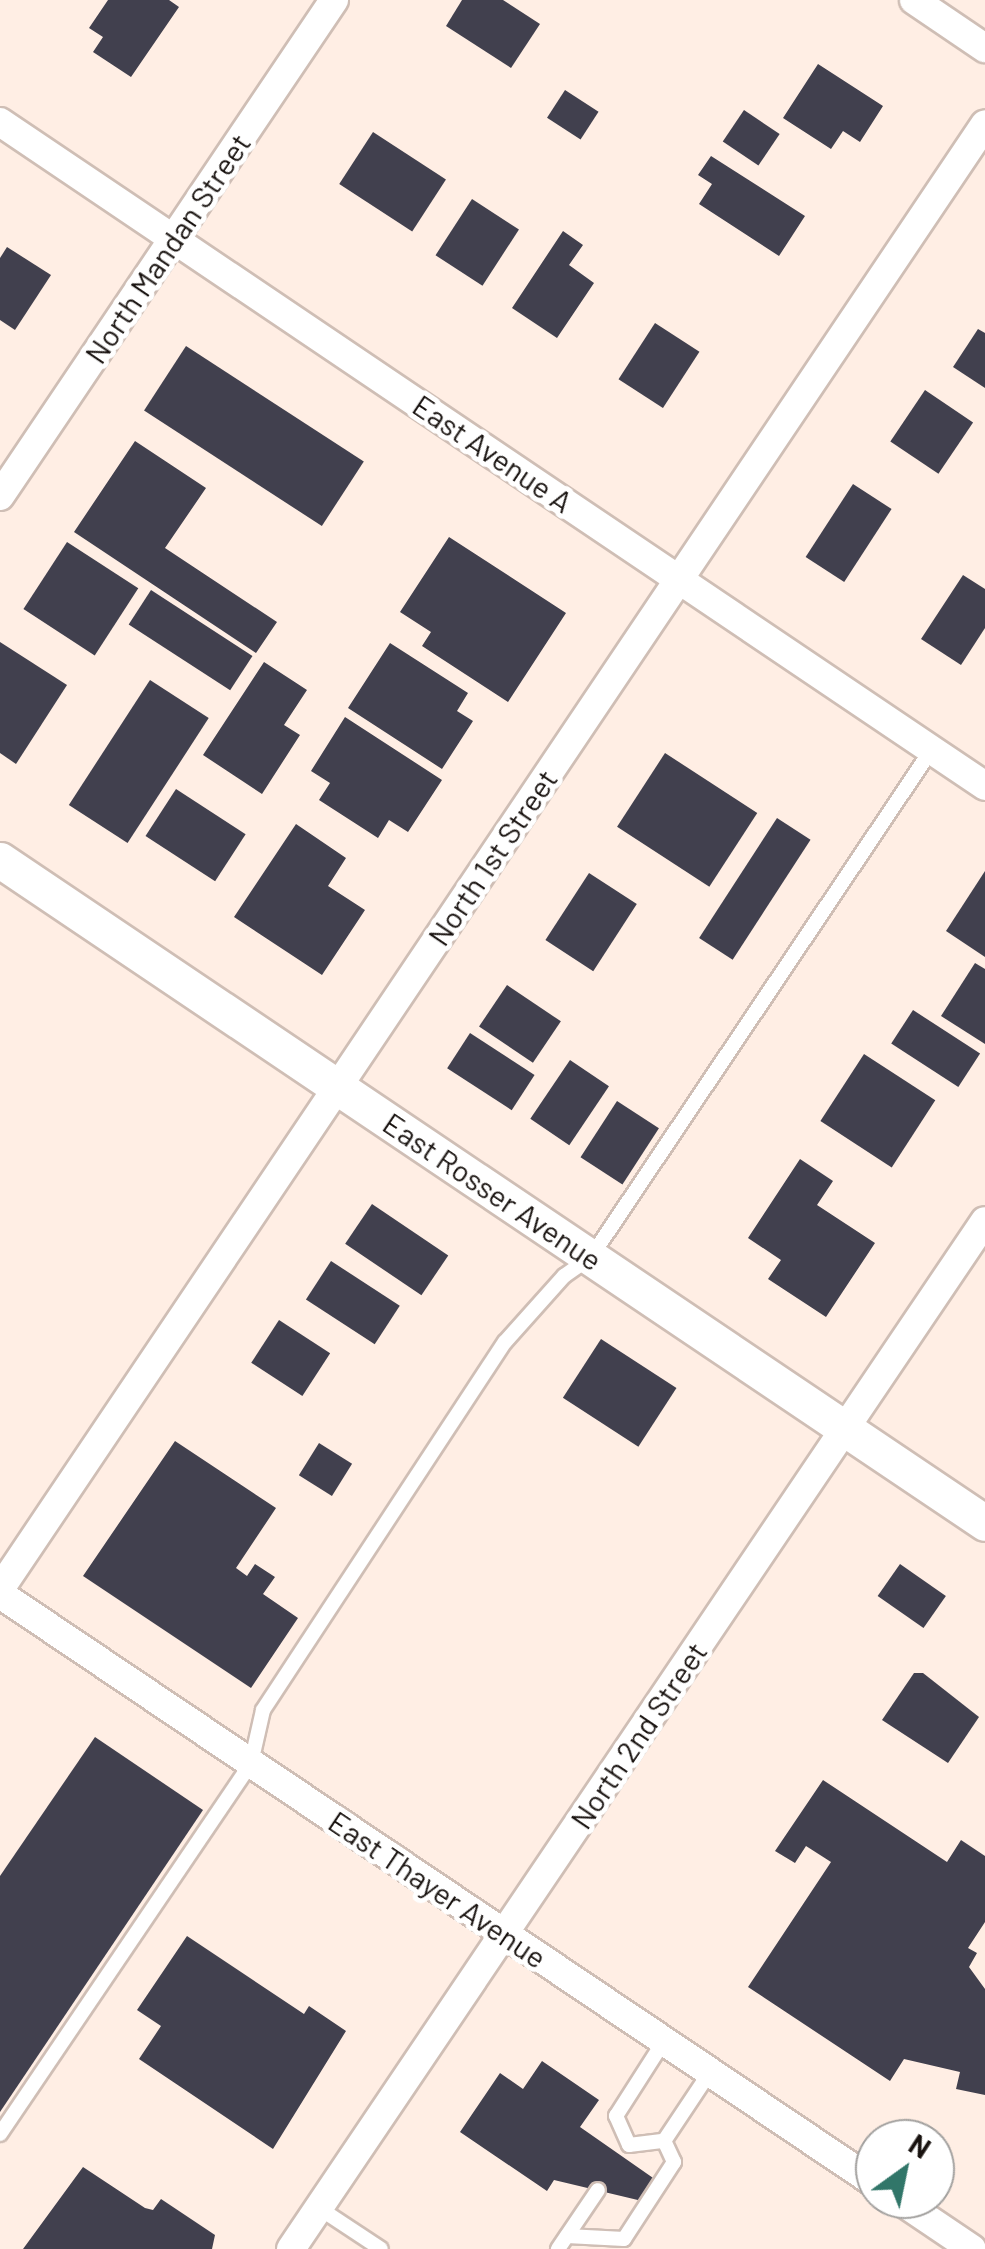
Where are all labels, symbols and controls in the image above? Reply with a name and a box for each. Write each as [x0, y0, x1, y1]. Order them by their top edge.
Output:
street label: North Mandan Street [77, 126, 257, 370]
street label: East Avenue A [407, 387, 579, 519]
street label: North 1st Street [420, 762, 564, 952]
street label: East Rosser Avenue [377, 1104, 609, 1278]
street label: North 2nd Street [562, 1635, 714, 1835]
street label: East Thayer Avenue [322, 1803, 554, 1975]
north arrow [855, 2119, 955, 2219]
text: N [903, 2126, 937, 2165]

